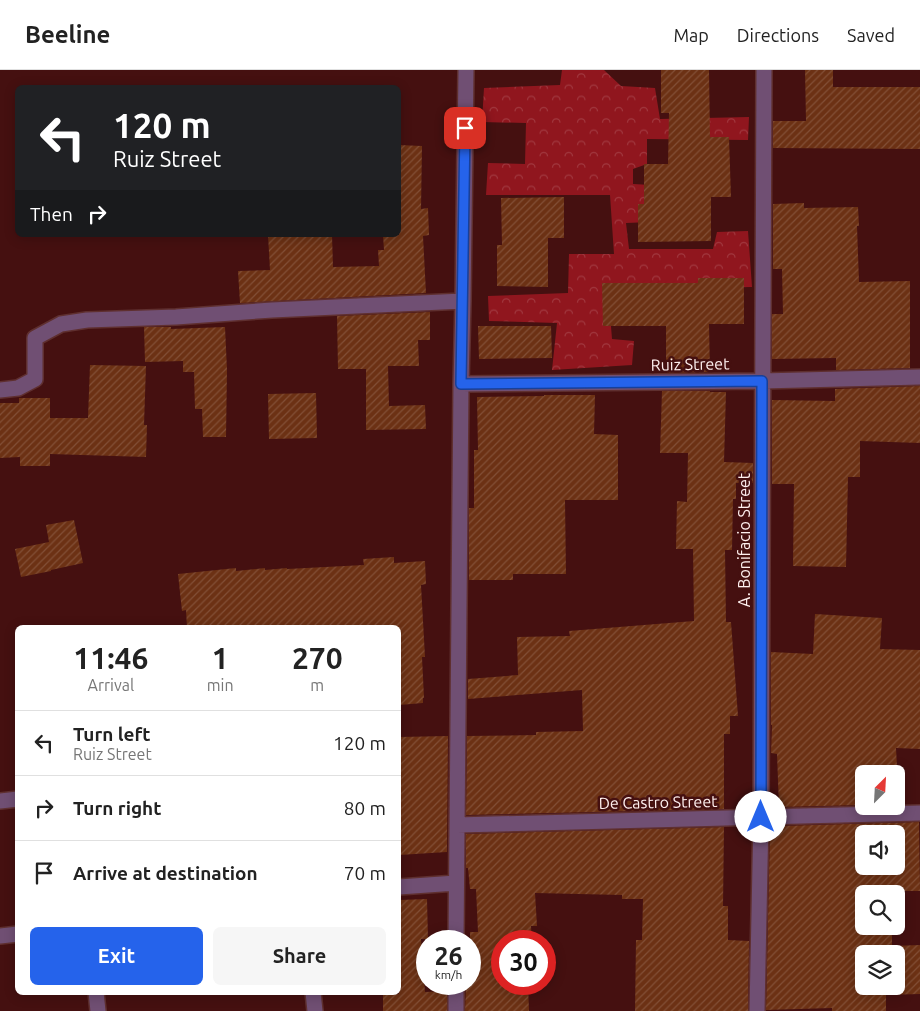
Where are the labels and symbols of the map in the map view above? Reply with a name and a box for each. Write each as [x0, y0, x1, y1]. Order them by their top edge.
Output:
pin [444, 107, 486, 149]
street label: Ruiz Street [650, 354, 730, 374]
street label: A. Bonifacio Street [735, 472, 753, 607]
north arrow [855, 765, 905, 815]
position arrow [734, 790, 786, 842]
street label: De Castro Street [598, 792, 718, 812]
speed limit sign: 30 [491, 930, 556, 995]

